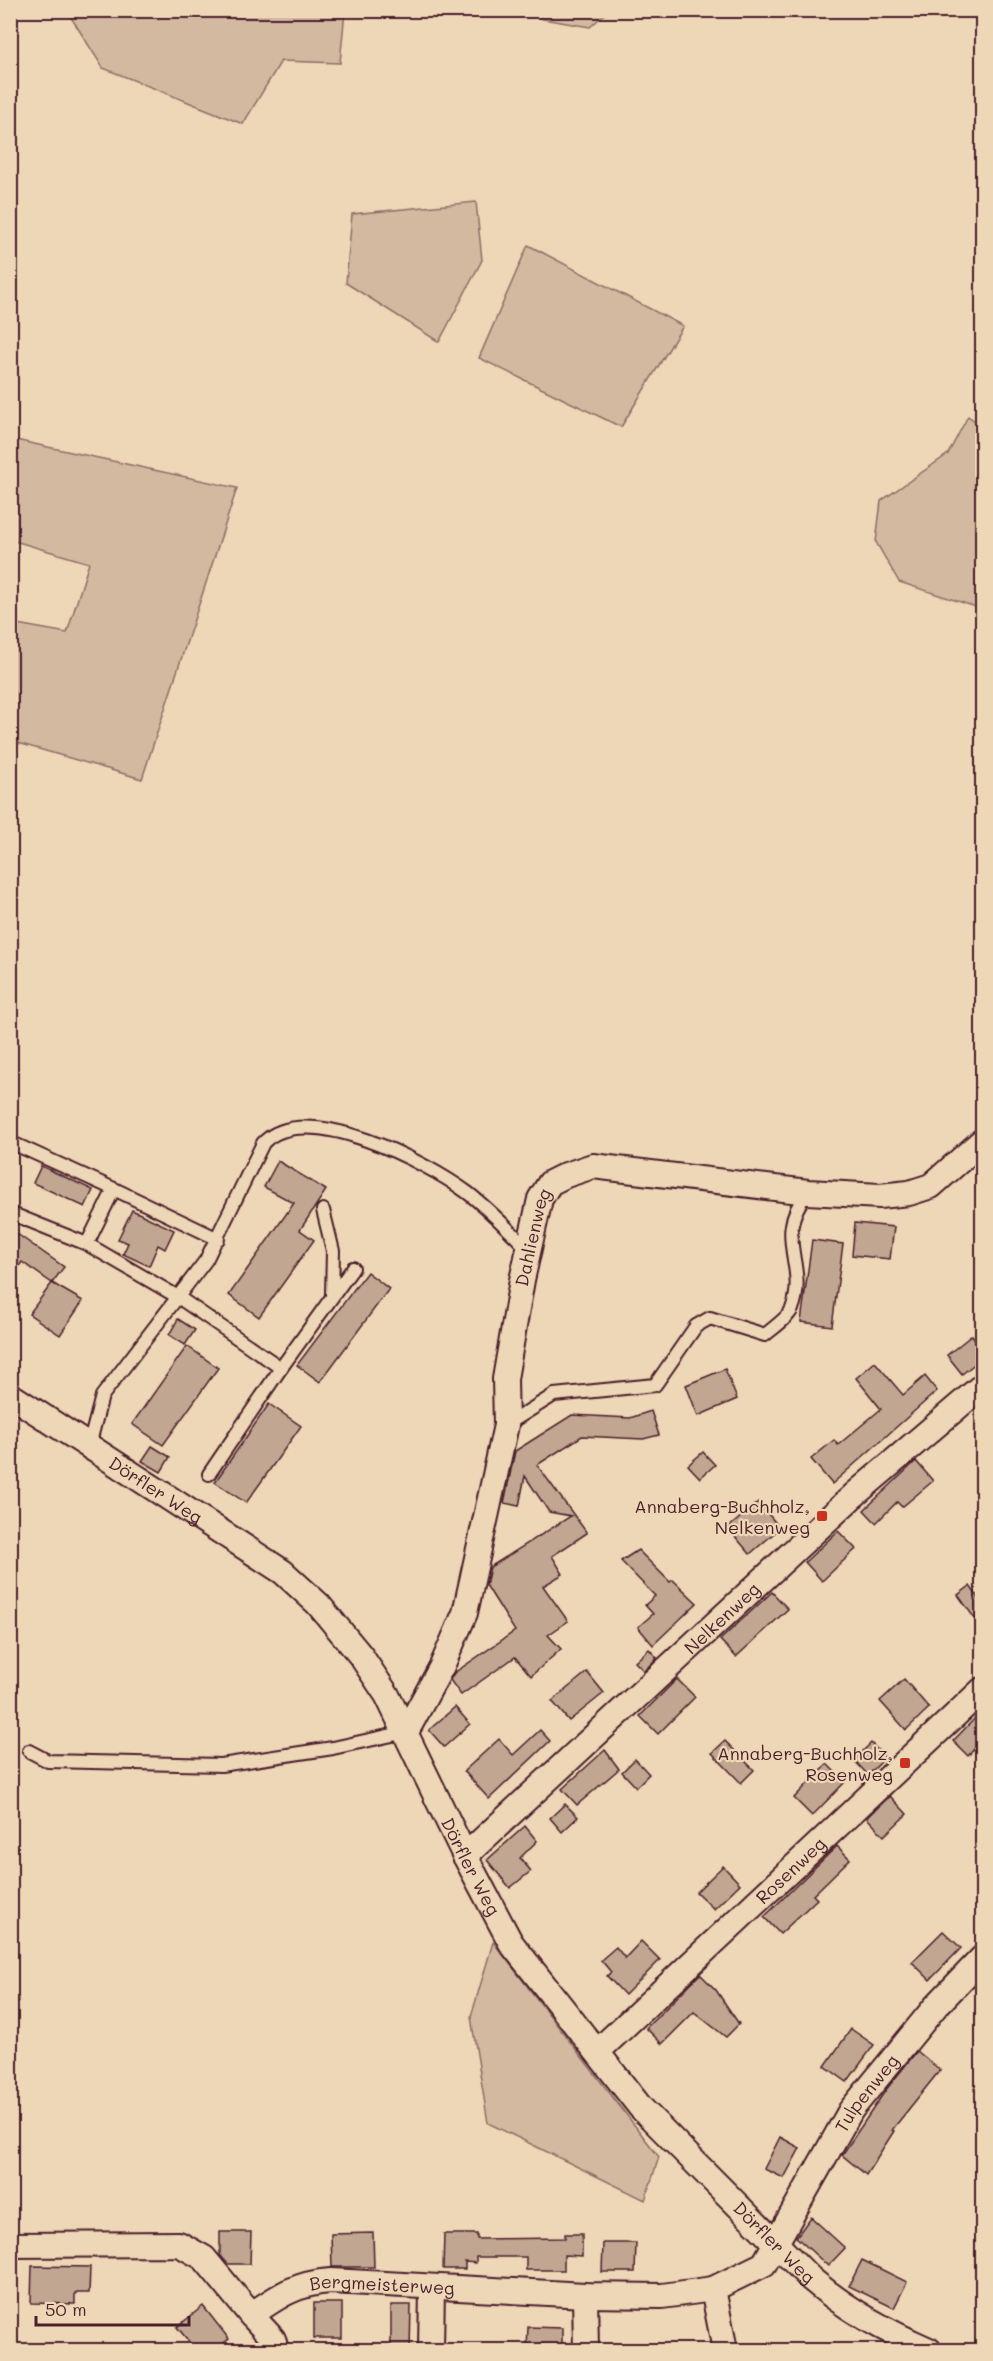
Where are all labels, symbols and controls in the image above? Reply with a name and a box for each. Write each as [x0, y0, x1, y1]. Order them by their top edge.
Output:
street label: Dahlienweg [509, 1183, 556, 1289]
street label: Dörfler Weg [105, 1450, 207, 1529]
place label: Annaberg-Buchholz, Nelkenweg [634, 1494, 810, 1539]
marker: Annaberg-Buchholz, Nelkenweg [815, 1509, 829, 1523]
street label: Nelkenweg [678, 1577, 765, 1659]
place label: Annaberg-Buchholz, Rosenweg [717, 1741, 893, 1786]
marker: Annaberg-Buchholz, Rosenweg [898, 1756, 912, 1770]
street label: Dörfler Weg [436, 1813, 506, 1920]
street label: Rosenweg [750, 1831, 831, 1909]
street label: Tulpenweg [829, 2049, 904, 2136]
street label: Dörfler Weg [728, 2196, 821, 2289]
street label: Bergmeisterweg [307, 2269, 455, 2300]
scale bar [36, 2289, 189, 2327]
text: 50 m [45, 2297, 87, 2321]

